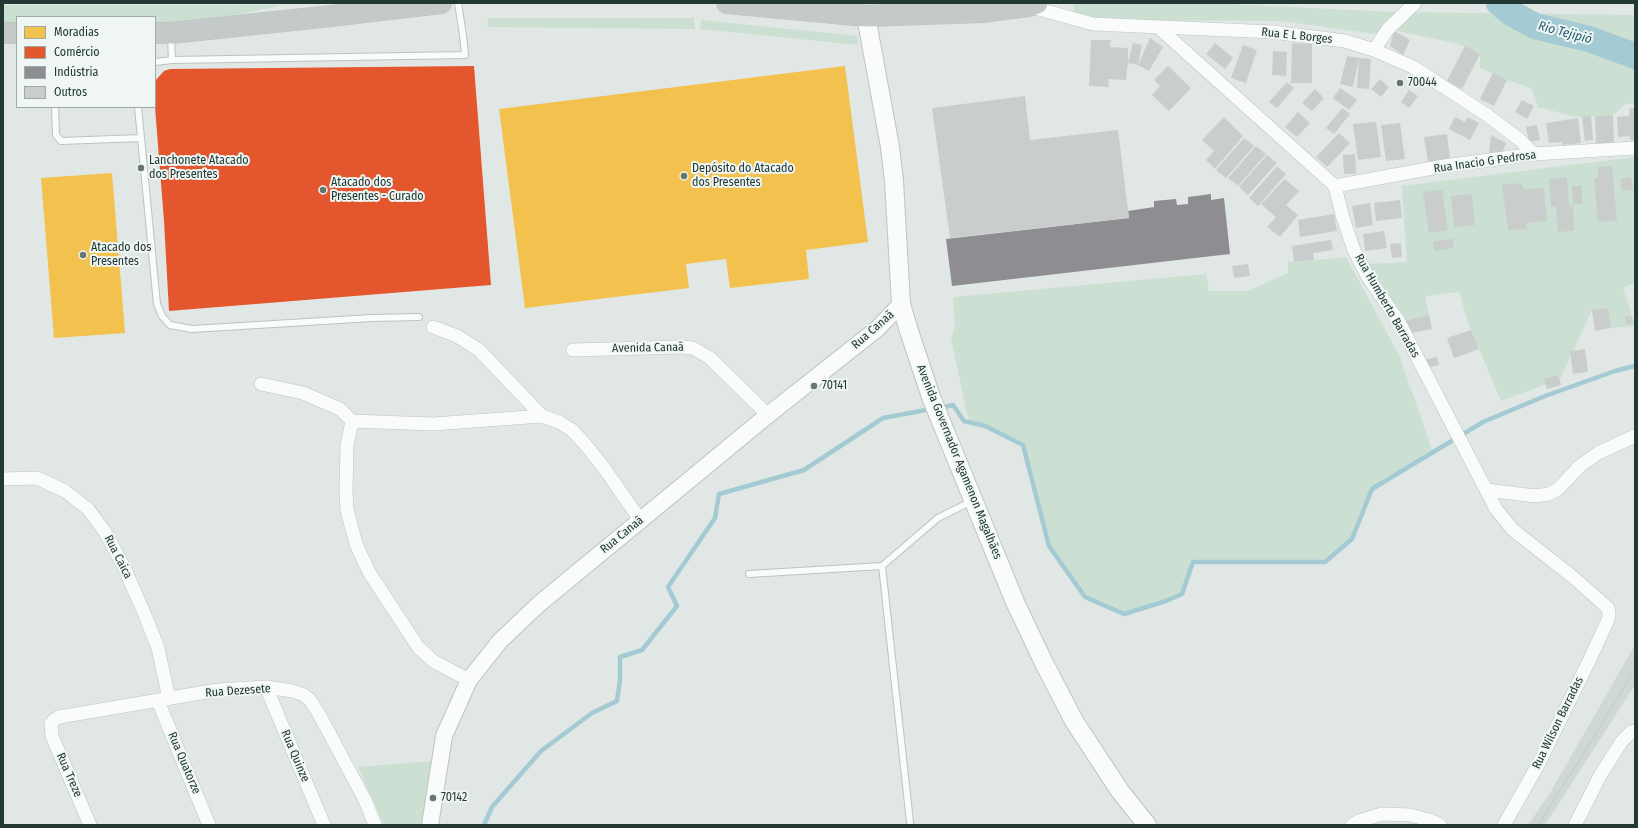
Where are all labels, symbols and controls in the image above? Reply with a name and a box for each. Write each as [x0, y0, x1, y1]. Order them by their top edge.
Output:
legend [16, 16, 156, 108]
water label: Rio Tejipió [1536, 18, 1594, 48]
text: Moradias [54, 25, 99, 39]
street label: Rua E L Borges [1261, 25, 1333, 47]
text: Comércio [54, 45, 100, 59]
text: Indústria [54, 65, 98, 79]
place label: 70044 [1408, 76, 1437, 90]
marker: 70044 [1395, 78, 1405, 88]
text: Outros [54, 85, 87, 99]
street label: Rua Inacio G Pedrosa [1433, 148, 1537, 176]
place label: Lanchonete Atacado dos Presentes [149, 154, 249, 182]
place label: Depósito do Atacado dos Presentes [692, 162, 794, 190]
marker: Lanchonete Atacado dos Presentes [136, 163, 146, 173]
marker: Depósito do Atacado dos Presentes [679, 171, 689, 181]
place label: Atacado dos Presentes - Curado [331, 176, 424, 204]
marker: Atacado dos Presentes - Curado [318, 185, 328, 195]
place label: Atacado dos Presentes [91, 241, 151, 269]
marker: Atacado dos Presentes [78, 250, 88, 260]
street label: Rua Humberto Barradas [1351, 252, 1423, 360]
street label: Rua Canaã [849, 308, 897, 352]
street label: Avenida Canaã [612, 340, 684, 356]
street label: Avenida Governador Agamenon Magalhães [913, 362, 1005, 562]
place label: 70141 [822, 379, 847, 393]
marker: 70141 [809, 381, 819, 391]
street label: Rua Canaã [597, 513, 647, 557]
street label: Rua Caica [101, 533, 135, 581]
street label: Rua Wilson Barradas [1529, 674, 1587, 772]
street label: Rua Dezesete [205, 682, 271, 700]
street label: Rua Quinze [278, 728, 312, 784]
street label: Rua Quatorze [164, 730, 204, 796]
street label: Rua Treze [53, 751, 85, 799]
place label: 70142 [441, 791, 467, 805]
marker: 70142 [428, 793, 438, 803]

